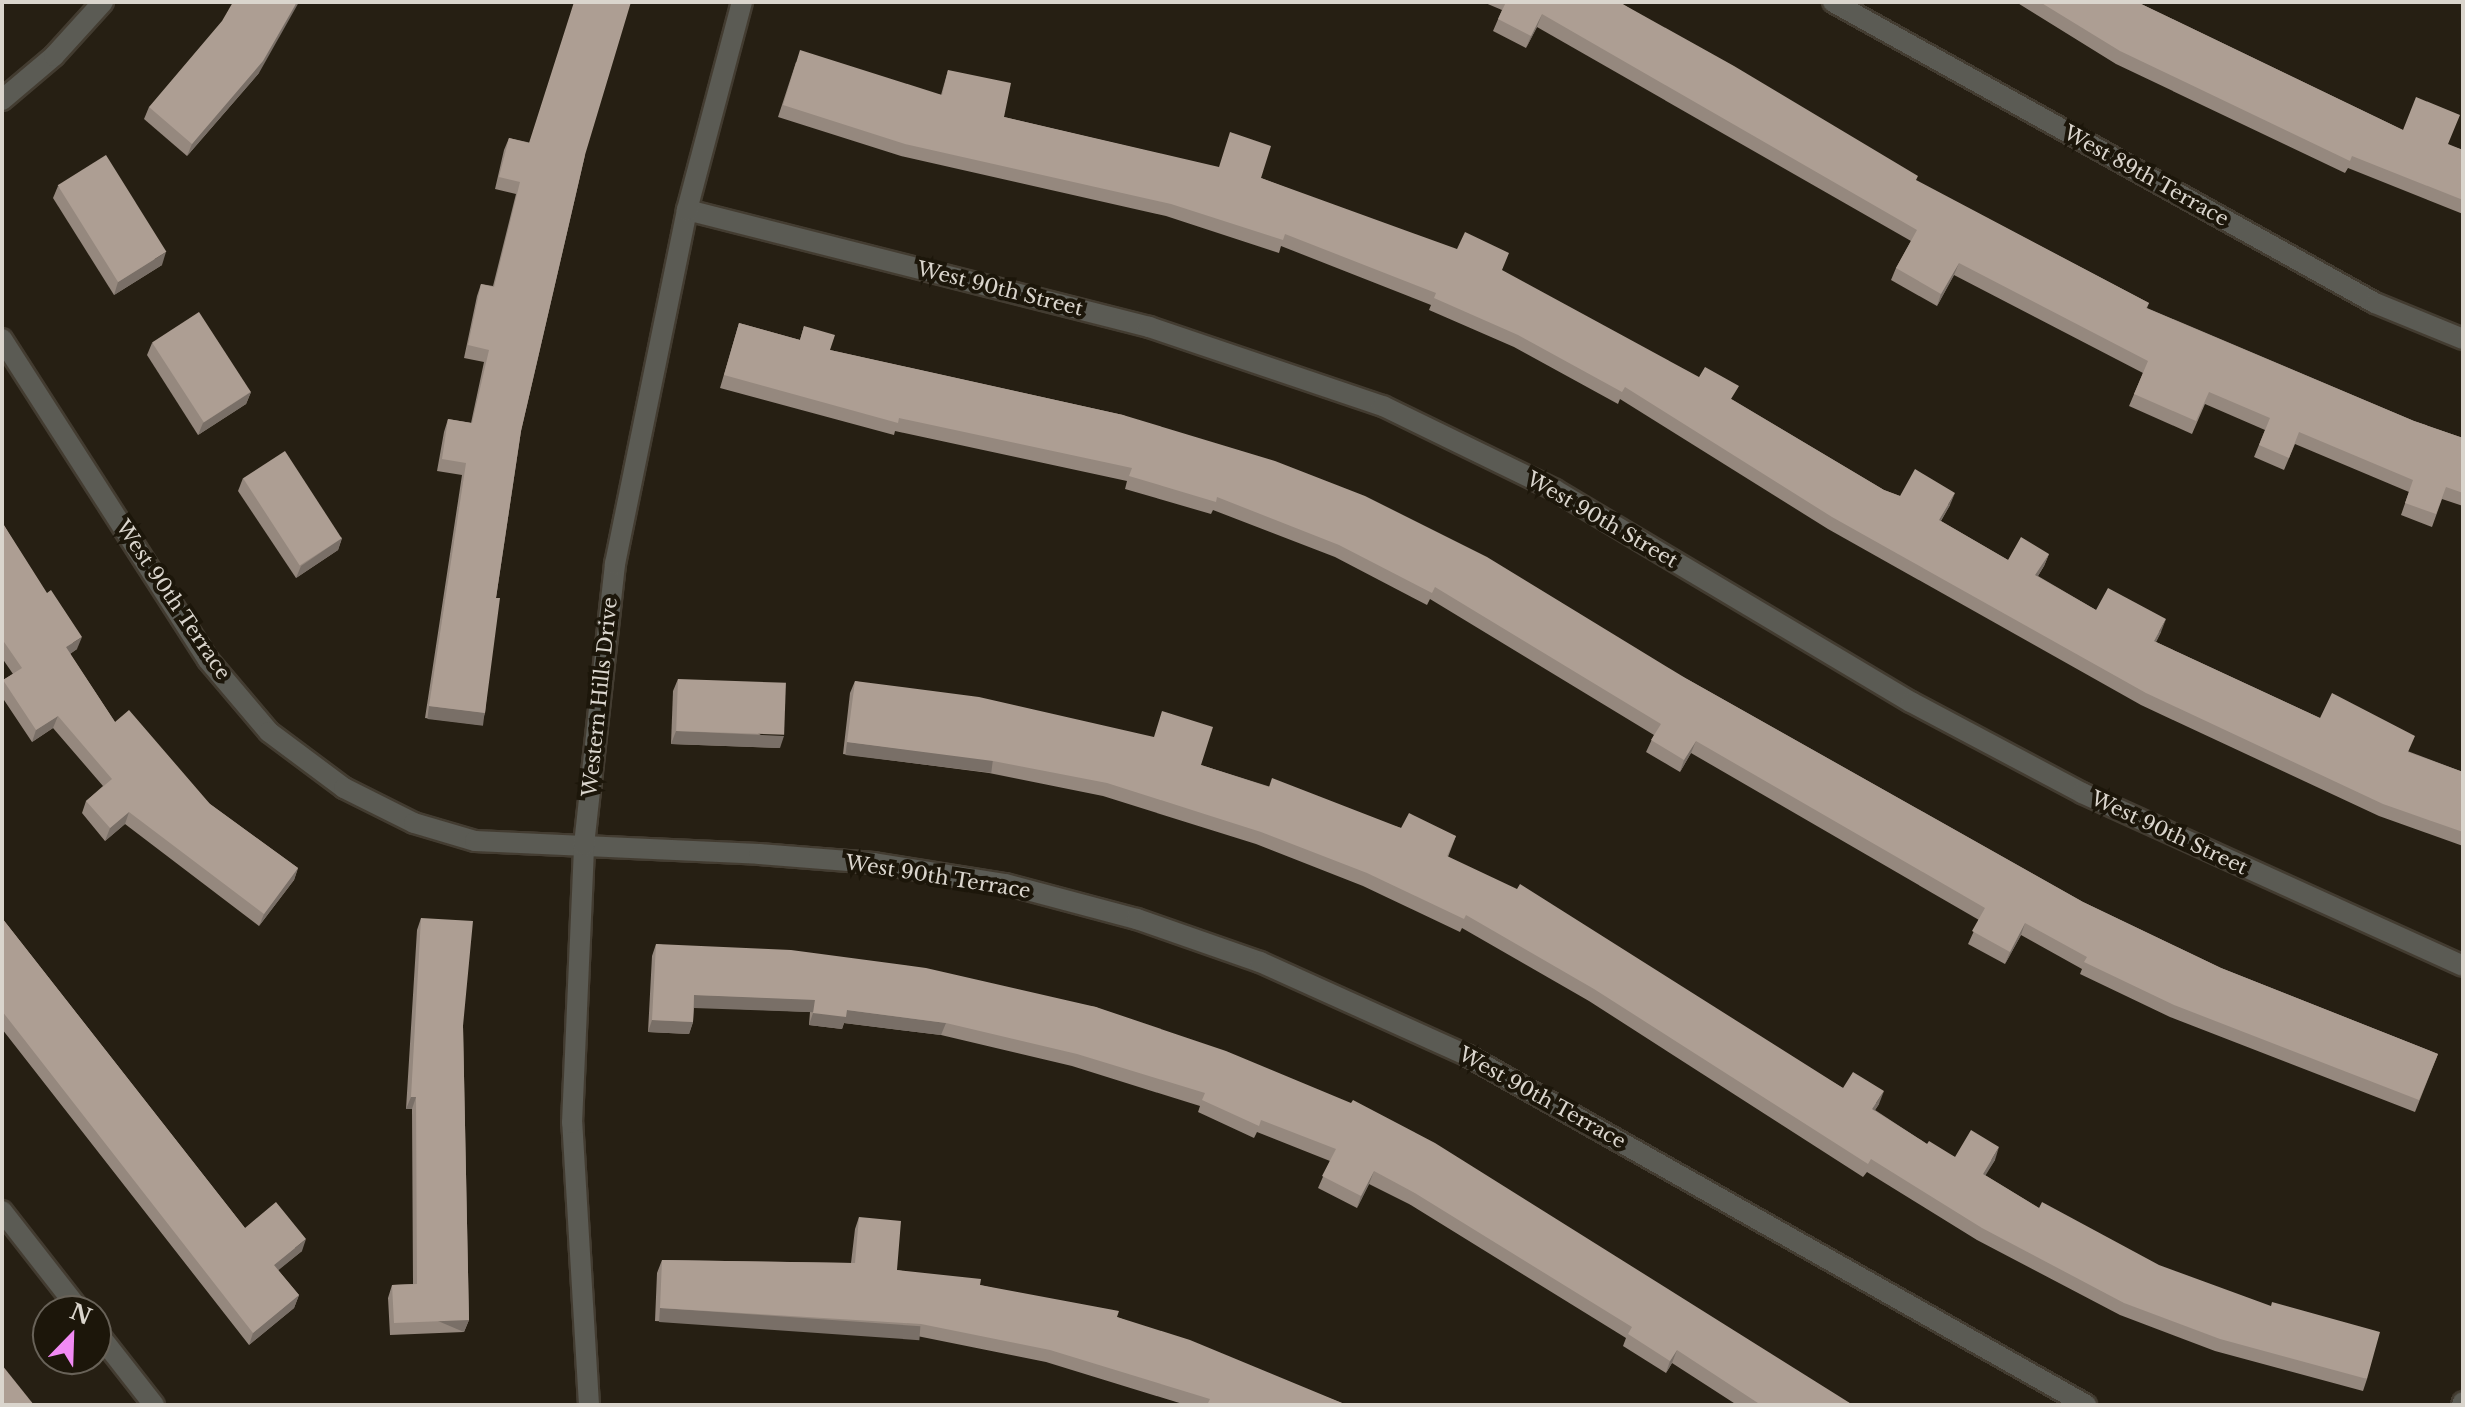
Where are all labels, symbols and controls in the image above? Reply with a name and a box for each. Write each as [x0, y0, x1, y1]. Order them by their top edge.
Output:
street label: West 89th Terrace [2059, 121, 2233, 231]
street label: West 90th Street [915, 257, 1085, 321]
street label: West 90th Street [1522, 467, 1682, 573]
street label: West 90th Terrace [111, 515, 235, 685]
street label: Western Hills Drive [578, 596, 622, 798]
street label: West 90th Street [2087, 786, 2251, 880]
street label: West 90th Terrace [843, 850, 1033, 904]
street label: West 90th Terrace [1454, 1042, 1630, 1154]
north arrow [32, 1295, 112, 1375]
text: N [66, 1298, 96, 1331]

